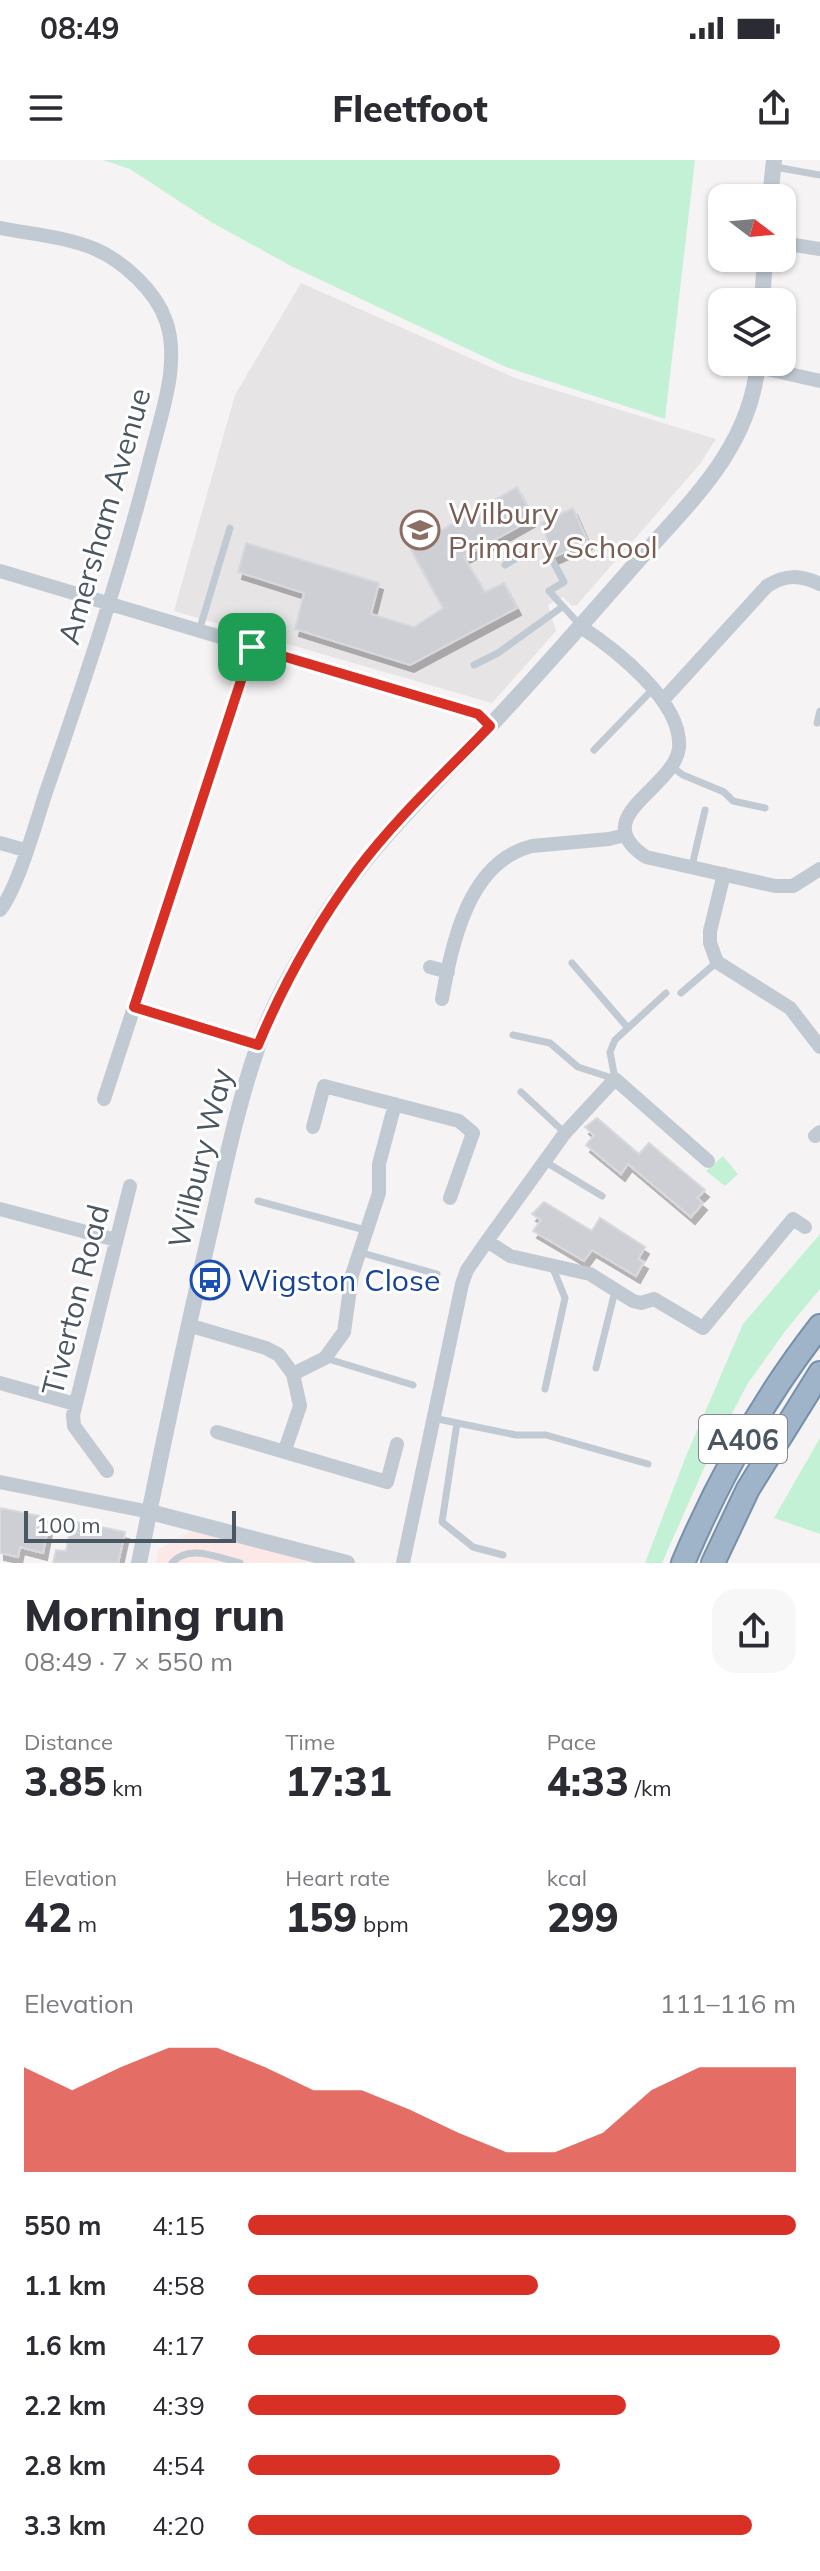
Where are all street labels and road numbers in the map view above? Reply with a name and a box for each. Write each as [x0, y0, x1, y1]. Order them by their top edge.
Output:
street label: Amersham Avenue [49, 384, 159, 648]
street label: Wilbury Way [159, 1064, 241, 1252]
street label: Tiverton Road [33, 1201, 117, 1399]
road number: A406 [699, 1415, 787, 1463]

